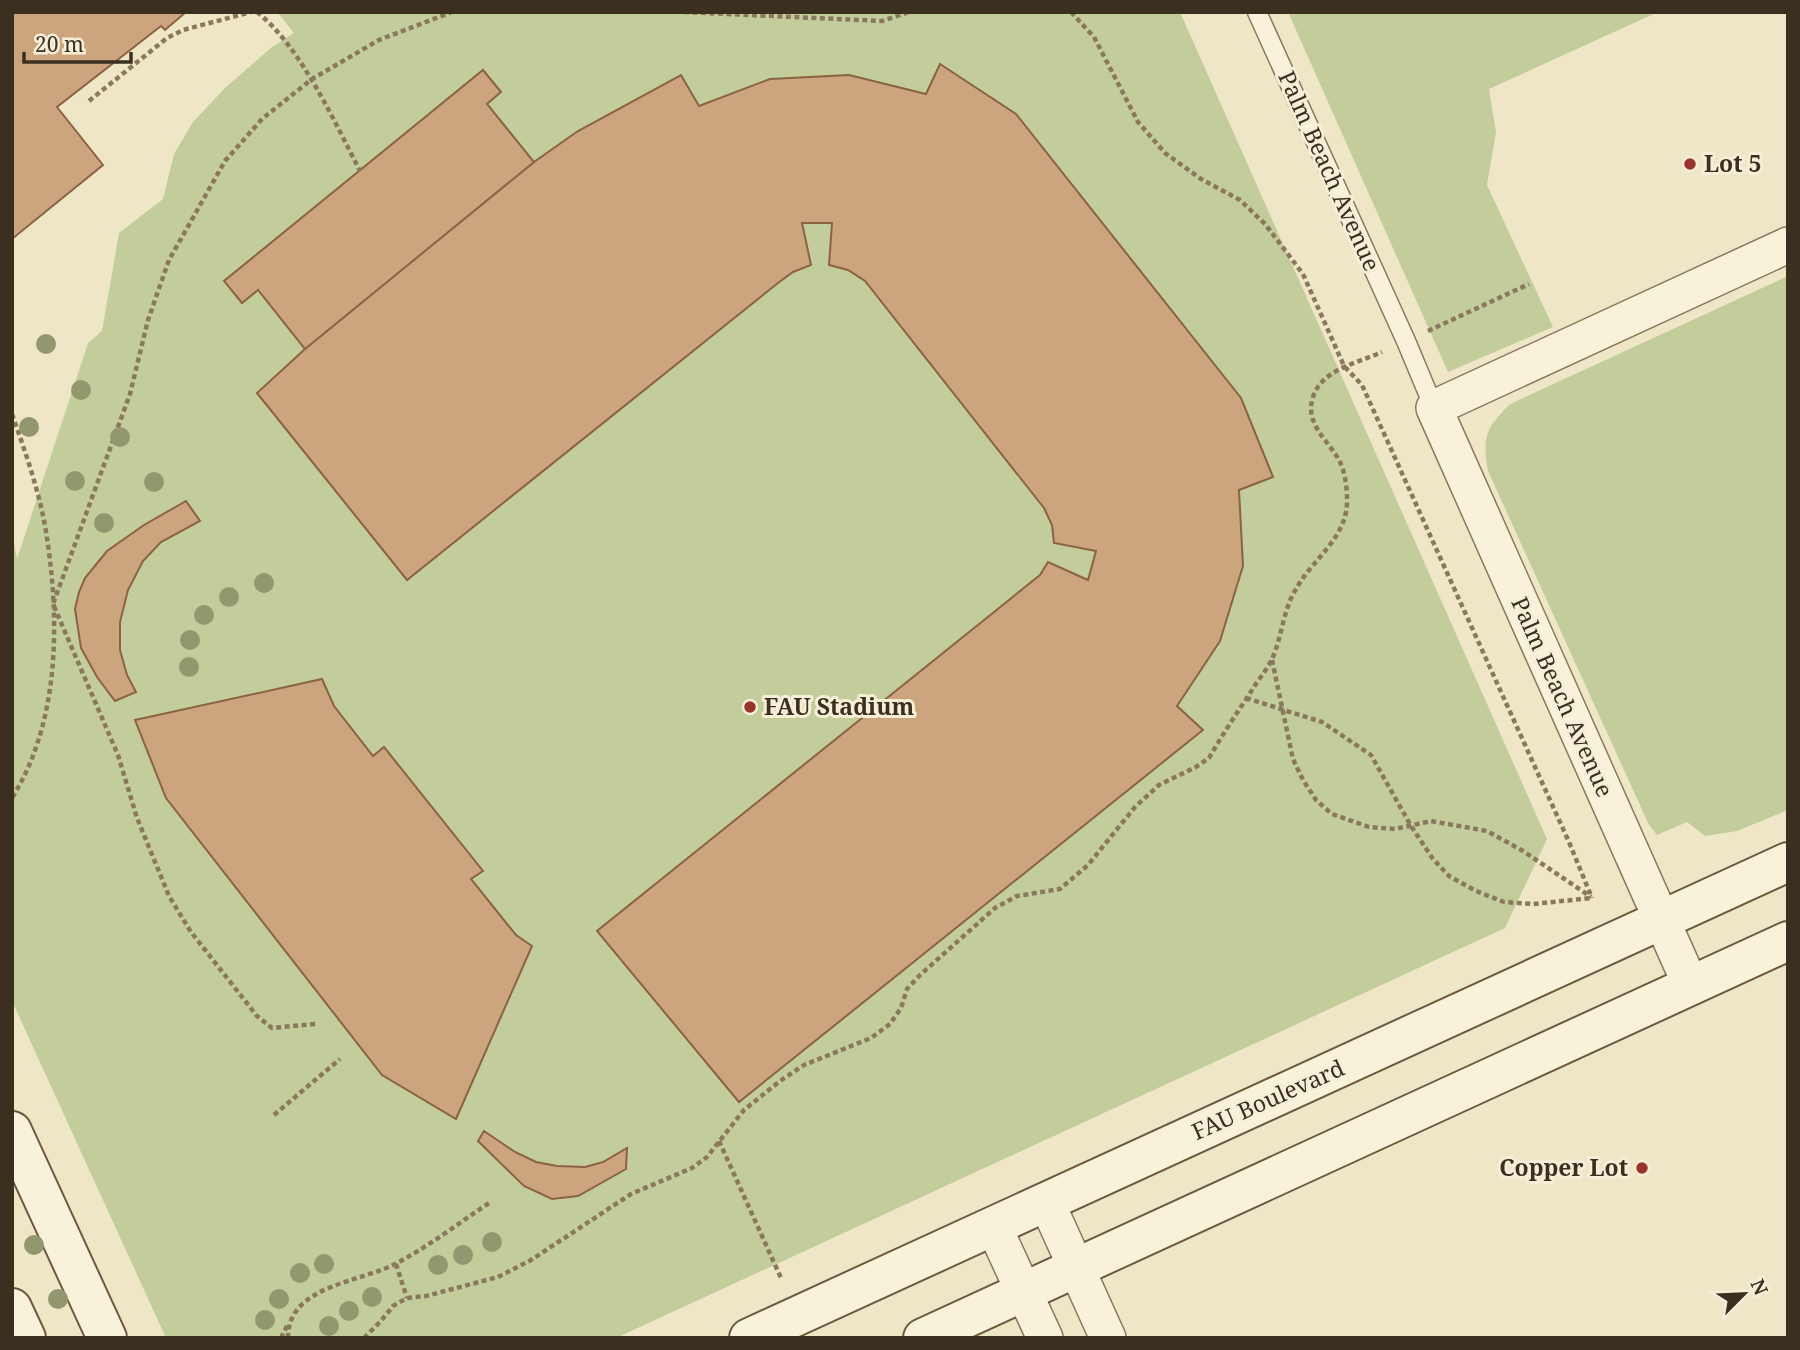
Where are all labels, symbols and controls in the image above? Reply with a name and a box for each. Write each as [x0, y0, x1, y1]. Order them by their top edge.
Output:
scale bar [24, 21, 131, 65]
text: 20 m [35, 30, 84, 58]
street label: Palm Beach Avenue [1271, 65, 1388, 276]
place label: Lot 5 [1704, 147, 1761, 179]
marker: Lot 5 [1682, 156, 1698, 172]
street label: Palm Beach Avenue [1504, 591, 1621, 802]
place label: FAU Stadium [764, 690, 914, 722]
marker: FAU Stadium [742, 699, 758, 715]
street label: FAU Boulevard [1186, 1051, 1349, 1147]
place label: Copper Lot [1499, 1151, 1628, 1183]
marker: Copper Lot [1634, 1160, 1650, 1176]
north arrow [1709, 1259, 1779, 1329]
text: N [1745, 1275, 1774, 1299]

